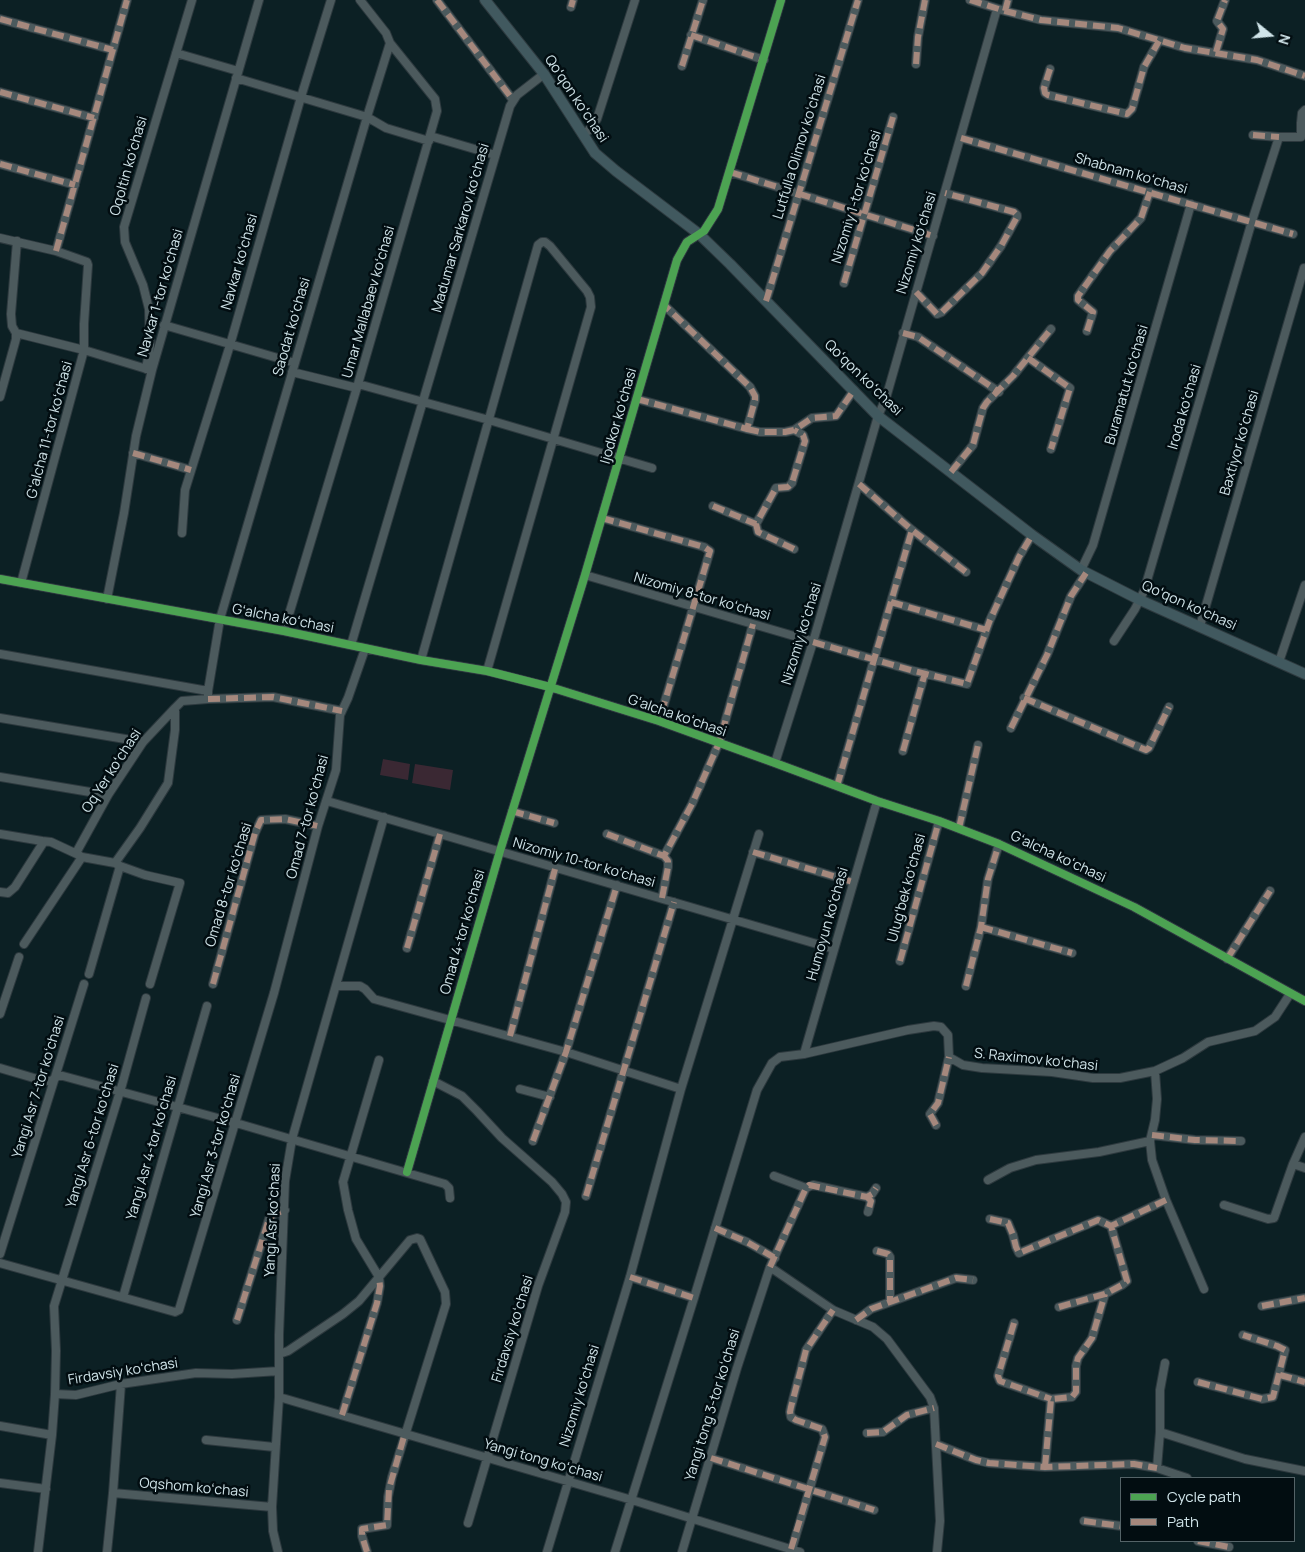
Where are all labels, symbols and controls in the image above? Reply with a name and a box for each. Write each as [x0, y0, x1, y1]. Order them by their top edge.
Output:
north arrow [1245, 10, 1295, 60]
text: N [1274, 32, 1295, 47]
street label: Qoʻqon koʻchasi [541, 52, 611, 146]
street label: Lutfulla Olimov koʻchasi [770, 73, 830, 221]
street label: Oqoltin koʻchasi [107, 114, 151, 218]
street label: Nizomiy 1-tor koʼchasi [829, 128, 885, 266]
street label: Madumar Sarkarov koʻchasi [429, 141, 493, 315]
street label: Shabnam koʻchasi [1073, 150, 1189, 198]
street label: Nizomiy koʻchasi [893, 190, 941, 296]
street label: Navkar koʻchasi [218, 212, 262, 312]
street label: Umar Mallabaev koʻchasi [339, 224, 399, 380]
street label: Navkar 1-tor koʻchasi [135, 227, 187, 359]
street label: Saodat koʻchasi [270, 276, 314, 378]
street label: Buramatut koʻchasi [1102, 323, 1152, 447]
street label: Qoʻqon koʻchasi [821, 337, 905, 419]
street label: Gʻalcha 11-tor koʻchasi [24, 359, 76, 501]
street label: Iroda koʻchasi [1165, 362, 1205, 452]
street label: Ijodkor koʻchasi [597, 366, 641, 466]
street label: Baxtiyor koʻchasi [1217, 389, 1263, 497]
street label: Nizomiy 8-tor koʻchasi [632, 569, 772, 625]
street label: Qoʻqon koʻchasi [1139, 578, 1239, 634]
street label: Nizomiy koʻchasi [778, 581, 826, 687]
street label: Gʻalcha koʻchasi [231, 601, 335, 637]
street label: Gʻalcha koʻchasi [625, 691, 729, 741]
street label: Oq Yer koʻchasi [79, 726, 145, 816]
street label: Omad 7-tor koʻchasi [283, 753, 333, 881]
street label: Omad 8-tor koʻchasi [202, 821, 256, 949]
street label: Gʻalcha koʻchasi [1008, 828, 1108, 886]
street label: Ulugʻbek koʻchasi [884, 832, 930, 944]
street label: Nizomiy 10-tor koʻchasi [511, 835, 657, 891]
street label: Humoyun koʻchasi [804, 865, 852, 983]
street label: Omad 4-tor koʻchasi [437, 868, 489, 996]
street label: Yangi Asr 7-tor koʻchasi [9, 1014, 69, 1160]
street label: S. Raximov koʻchasi [973, 1045, 1099, 1075]
street label: Yangi Asr 6-tor koʻchasi [63, 1062, 123, 1210]
street label: Yangi Asr 3-tor koʻchasi [187, 1072, 245, 1220]
street label: Yangi Asr 4-tor koʻchasi [123, 1074, 181, 1222]
street label: Yangi Asr koʻchasi [262, 1163, 284, 1277]
street label: Firdavsiy koʻchasi [489, 1273, 537, 1385]
street label: Yangi tong 3-tor koʻchasi [682, 1327, 744, 1483]
street label: Nizomiy koʻchasi [556, 1343, 604, 1449]
street label: Firdavsiy koʻchasi [67, 1355, 179, 1389]
street label: Yangi tong koʻchasi [482, 1436, 604, 1486]
street label: Oqshom koʻchasi [139, 1475, 249, 1501]
legend [1120, 1477, 1295, 1542]
text: Cycle path [1167, 1486, 1241, 1507]
text: Path [1167, 1511, 1199, 1532]

